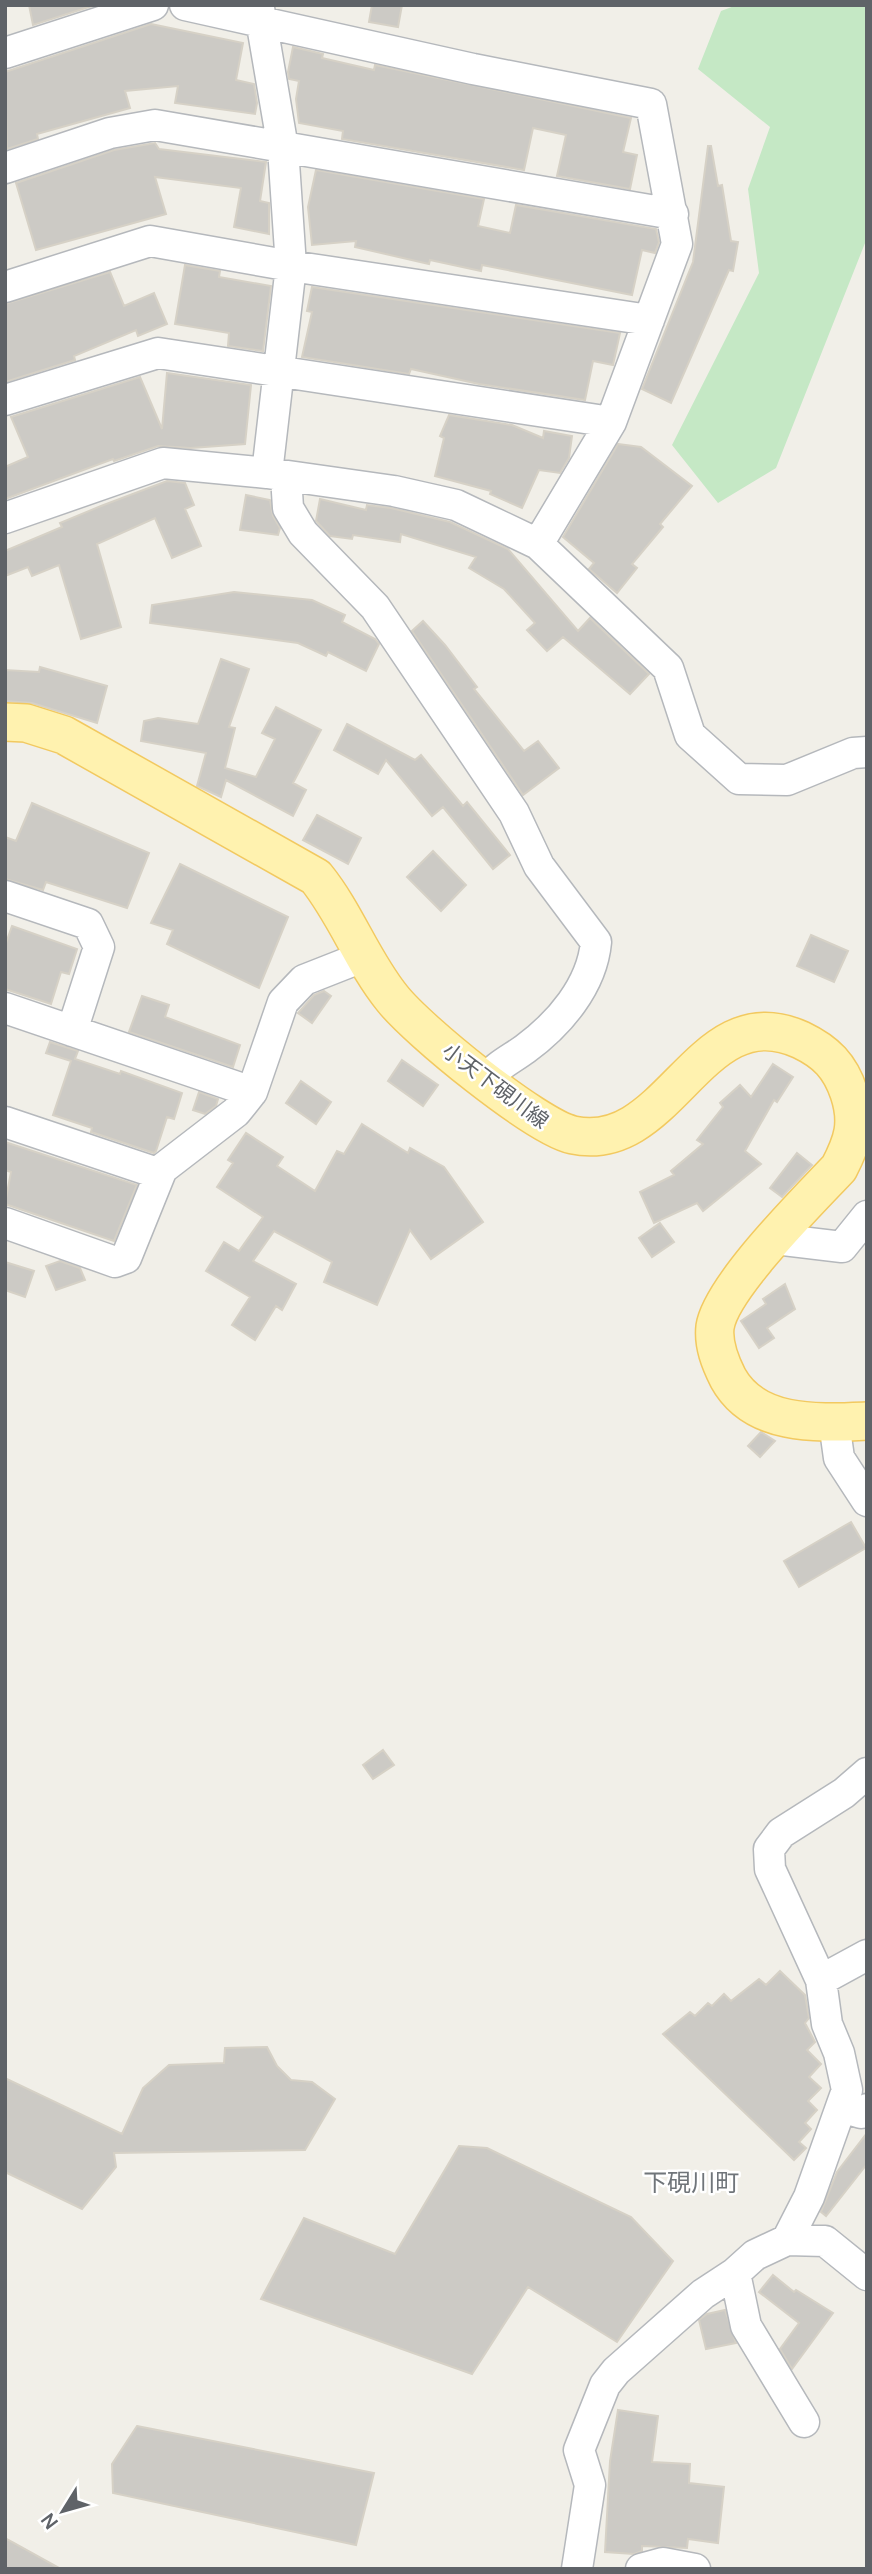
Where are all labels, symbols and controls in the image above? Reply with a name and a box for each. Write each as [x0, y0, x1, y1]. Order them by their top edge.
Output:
street label: 小天下硯川線 [437, 1036, 555, 1134]
district label: 下硯川町 [643, 2165, 739, 2198]
north arrow [28, 2476, 98, 2546]
text: N [35, 2508, 64, 2535]

